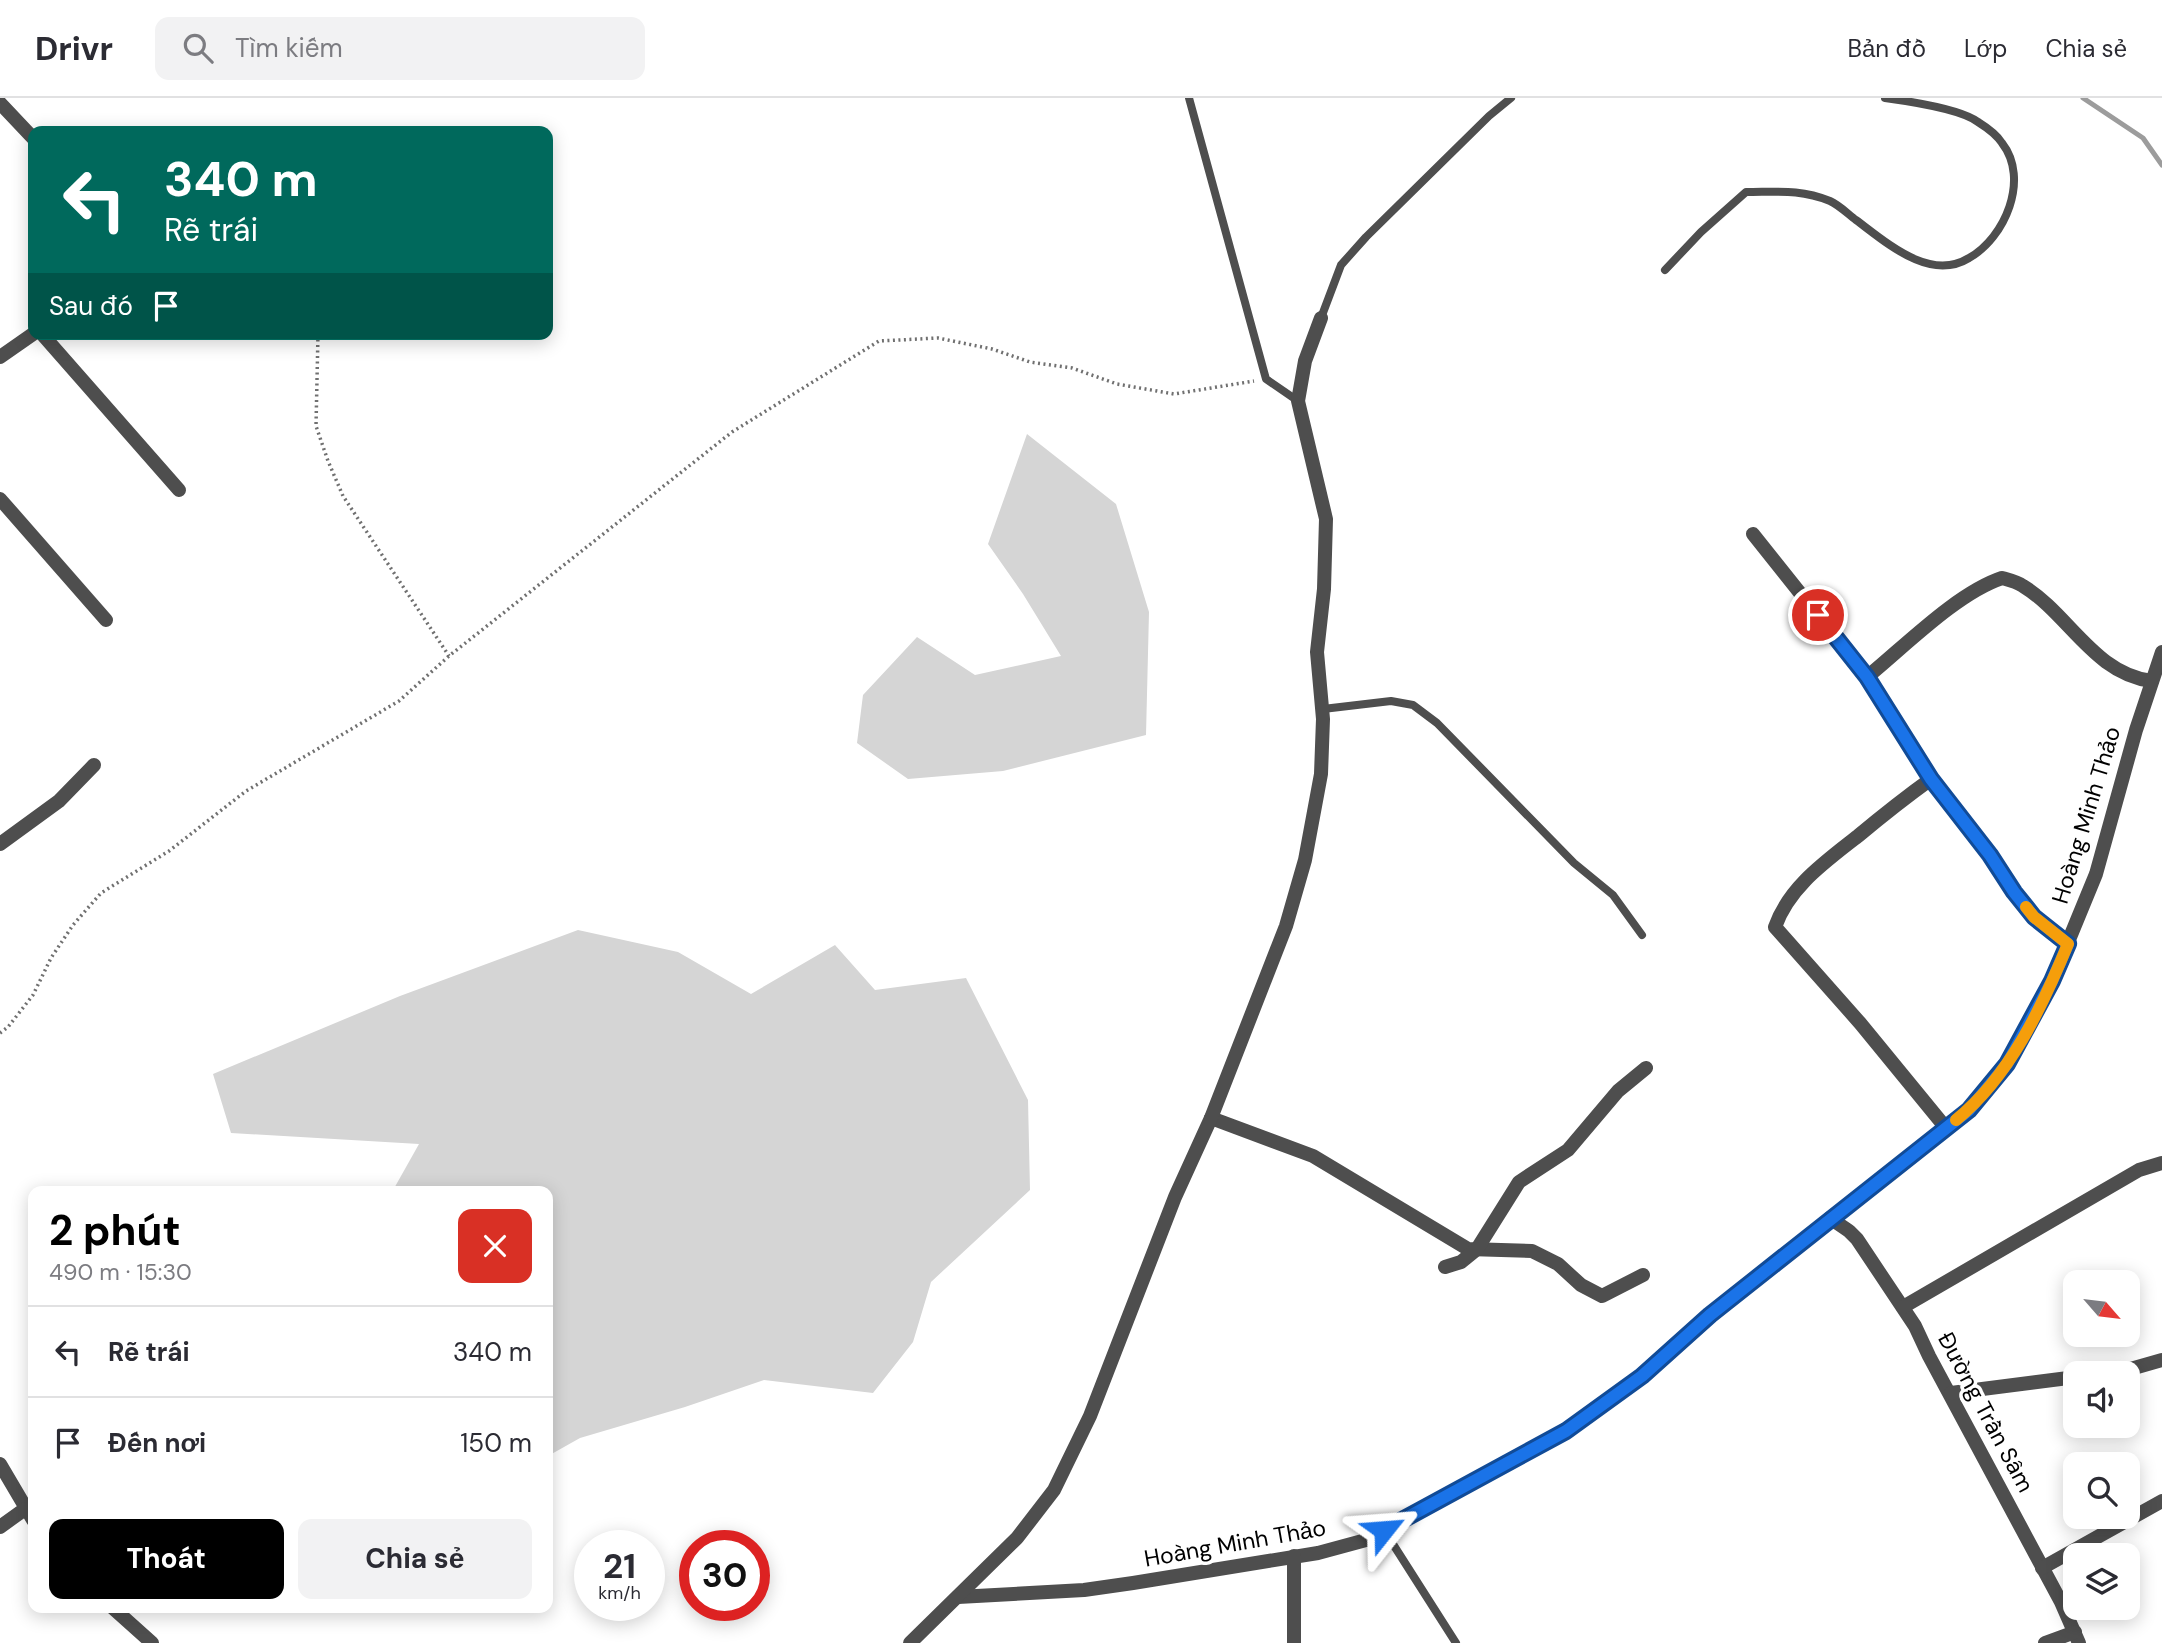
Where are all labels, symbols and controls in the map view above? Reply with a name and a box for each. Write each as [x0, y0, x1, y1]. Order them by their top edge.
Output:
search box [155, 17, 645, 80]
text: Drivr [35, 27, 113, 70]
icon: search [179, 29, 217, 67]
text: Tìm kiếm [235, 31, 343, 65]
text: Bản đồ [1848, 33, 1926, 64]
text: Lớp [1964, 33, 2007, 64]
text: Chia sẻ [2045, 33, 2127, 64]
text: 340 m [164, 147, 318, 211]
icon: left [49, 154, 140, 245]
text: Rẽ trái [164, 209, 258, 251]
icon: arrive [147, 287, 185, 325]
text: Sau đó [49, 289, 133, 323]
pin [1788, 585, 1848, 645]
icon: arrive [1799, 596, 1837, 634]
street label: Hoàng Minh Thảo [2045, 723, 2127, 907]
text: 2 phút [49, 1203, 181, 1258]
button: close [458, 1209, 532, 1283]
text: 490 m · 15:30 [49, 1257, 192, 1287]
north arrow [2063, 1270, 2140, 1348]
map controls [2063, 1270, 2140, 1620]
street label: Đường Trần Sâm [1931, 1327, 2041, 1497]
icon: left [49, 1333, 87, 1371]
text: Rẽ trái [108, 1335, 190, 1369]
text: 340 m [453, 1335, 532, 1369]
button: sound [2063, 1361, 2140, 1438]
icon: arrive [49, 1424, 87, 1462]
text: Đến nơi [108, 1426, 206, 1460]
text: 150 m [460, 1426, 532, 1460]
button: search [2063, 1452, 2140, 1529]
position arrow [1347, 1493, 1421, 1567]
street label: Hoàng Minh Thảo [1142, 1512, 1328, 1574]
button: Thoát [49, 1519, 284, 1599]
button: Chia sẻ [298, 1519, 532, 1599]
speed limit sign: 30 [679, 1530, 770, 1621]
text: 21 [603, 1543, 636, 1589]
button: layers [2063, 1543, 2140, 1620]
text: km/h [598, 1581, 641, 1605]

